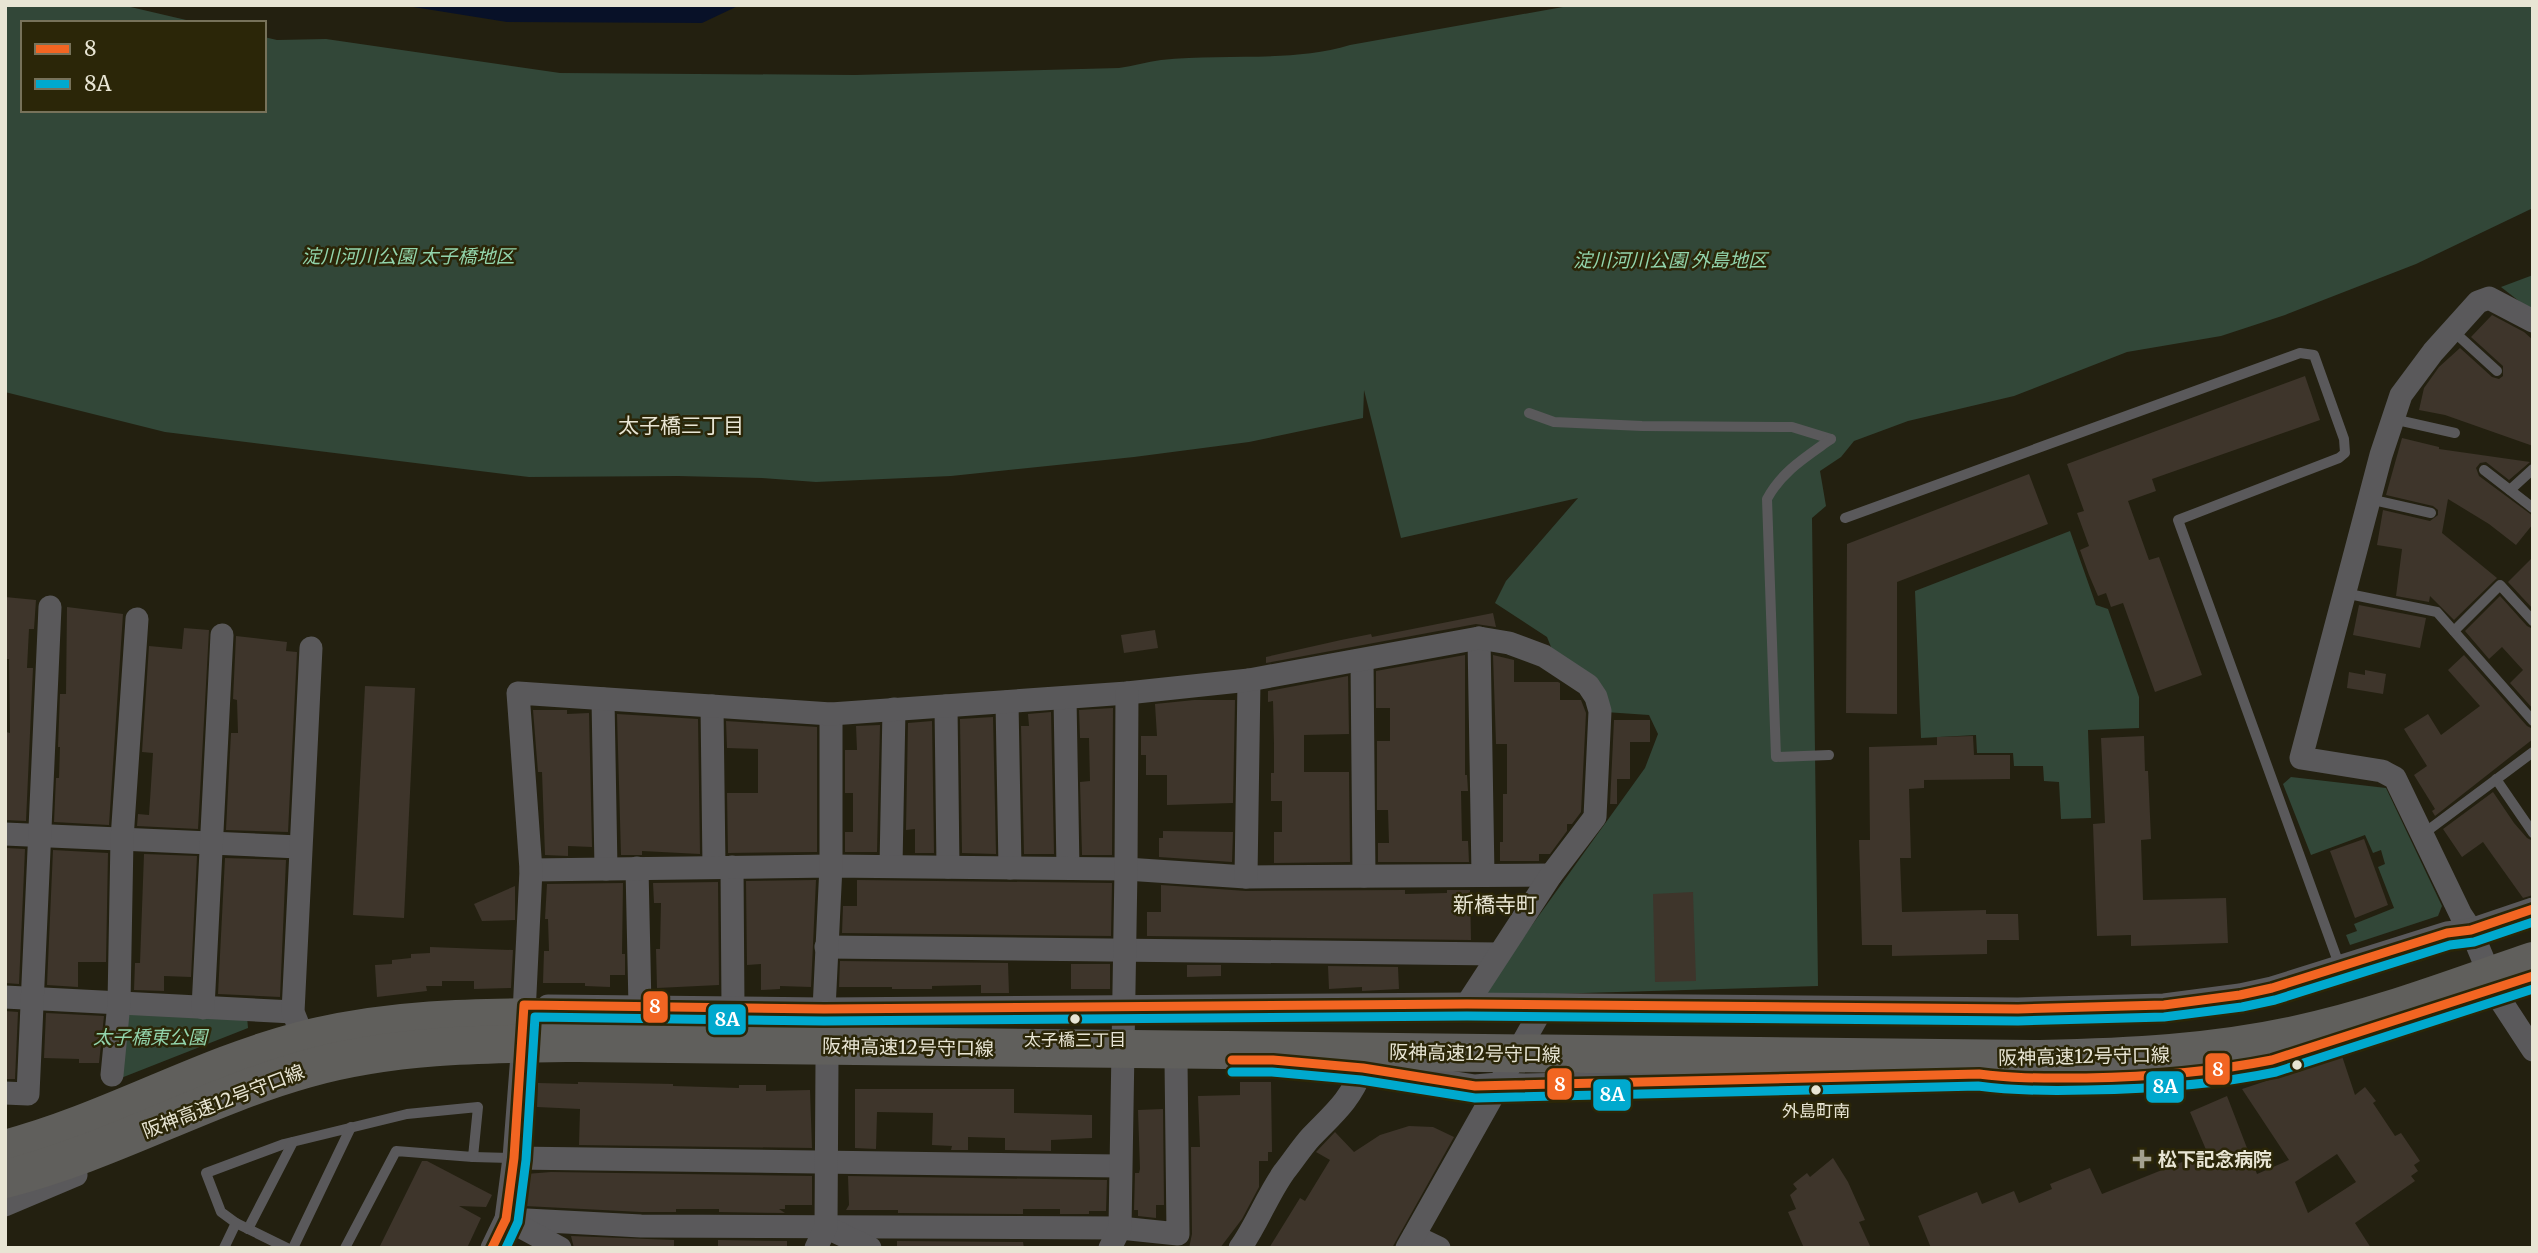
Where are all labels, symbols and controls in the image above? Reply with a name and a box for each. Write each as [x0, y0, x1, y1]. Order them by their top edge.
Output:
legend [21, 21, 266, 112]
text: 8 [84, 35, 97, 62]
text: 8A [84, 70, 111, 97]
park label: 淀川河川公園 太子橋地区 [301, 244, 518, 268]
park label: 淀川河川公園 外島地区 [1573, 248, 1770, 272]
district label: 太子橋三丁目 [618, 412, 744, 439]
district label: 新橋寺町 [1453, 891, 1537, 918]
line badge: 8 [642, 990, 669, 1024]
text: 8 [649, 994, 661, 1018]
line badge: 8A [707, 1003, 747, 1036]
text: 8A [714, 1007, 740, 1031]
marker: 太子橋三丁目 [1068, 1012, 1082, 1026]
park label: 太子橋東公園 [93, 1025, 210, 1049]
place label: 太子橋三丁目 [1024, 1029, 1126, 1051]
street label: 阪神高速12号守口線 [822, 1034, 994, 1060]
street label: 阪神高速12号守口線 [1389, 1040, 1561, 1066]
street label: 阪神高速12号守口線 [1998, 1043, 2170, 1069]
line badge: 8 [2204, 1052, 2231, 1086]
text: 8 [2212, 1057, 2224, 1081]
unlabelled marker [2290, 1058, 2304, 1072]
street label: 阪神高速12号守口線 [139, 1059, 307, 1143]
line badge: 8 [1546, 1067, 1573, 1101]
line badge: 8A [2145, 1070, 2185, 1104]
text: 8 [1554, 1072, 1566, 1096]
text: 8A [2152, 1074, 2178, 1098]
line badge: 8A [1592, 1078, 1632, 1112]
text: 8A [1599, 1082, 1625, 1106]
marker: 外島町南 [1809, 1083, 1823, 1097]
place label: 外島町南 [1782, 1100, 1850, 1122]
place label: 松下記念病院 [2158, 1147, 2272, 1171]
marker: 松下記念病院 [2132, 1149, 2152, 1169]

